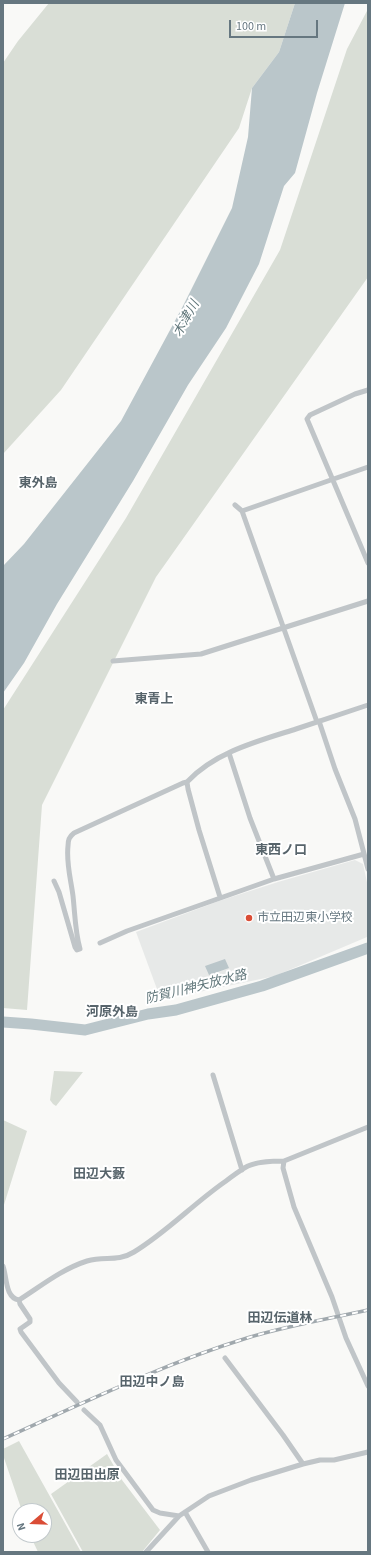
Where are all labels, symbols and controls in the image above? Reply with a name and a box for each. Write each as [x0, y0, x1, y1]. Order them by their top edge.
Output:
scale bar [231, 12, 320, 38]
text: 100 m [236, 18, 266, 35]
water label: 木津川 [171, 298, 203, 340]
district label: 東外島 [19, 476, 57, 492]
district label: 東青上 [135, 692, 173, 708]
district label: 東西ノ口 [255, 843, 307, 859]
place label: 市立田辺東小学校 [257, 911, 353, 925]
marker: 市立田辺東小学校 [244, 913, 254, 923]
water label: 防賀川神矢放水路 [144, 968, 248, 1008]
district label: 河原外島 [86, 1005, 138, 1021]
district label: 田辺大藪 [73, 1167, 125, 1183]
district label: 田辺伝道林 [248, 1311, 312, 1327]
district label: 田辺中ノ島 [120, 1375, 184, 1391]
district label: 田辺田出原 [55, 1468, 119, 1484]
north arrow [12, 1503, 52, 1543]
text: N [13, 1521, 29, 1533]

